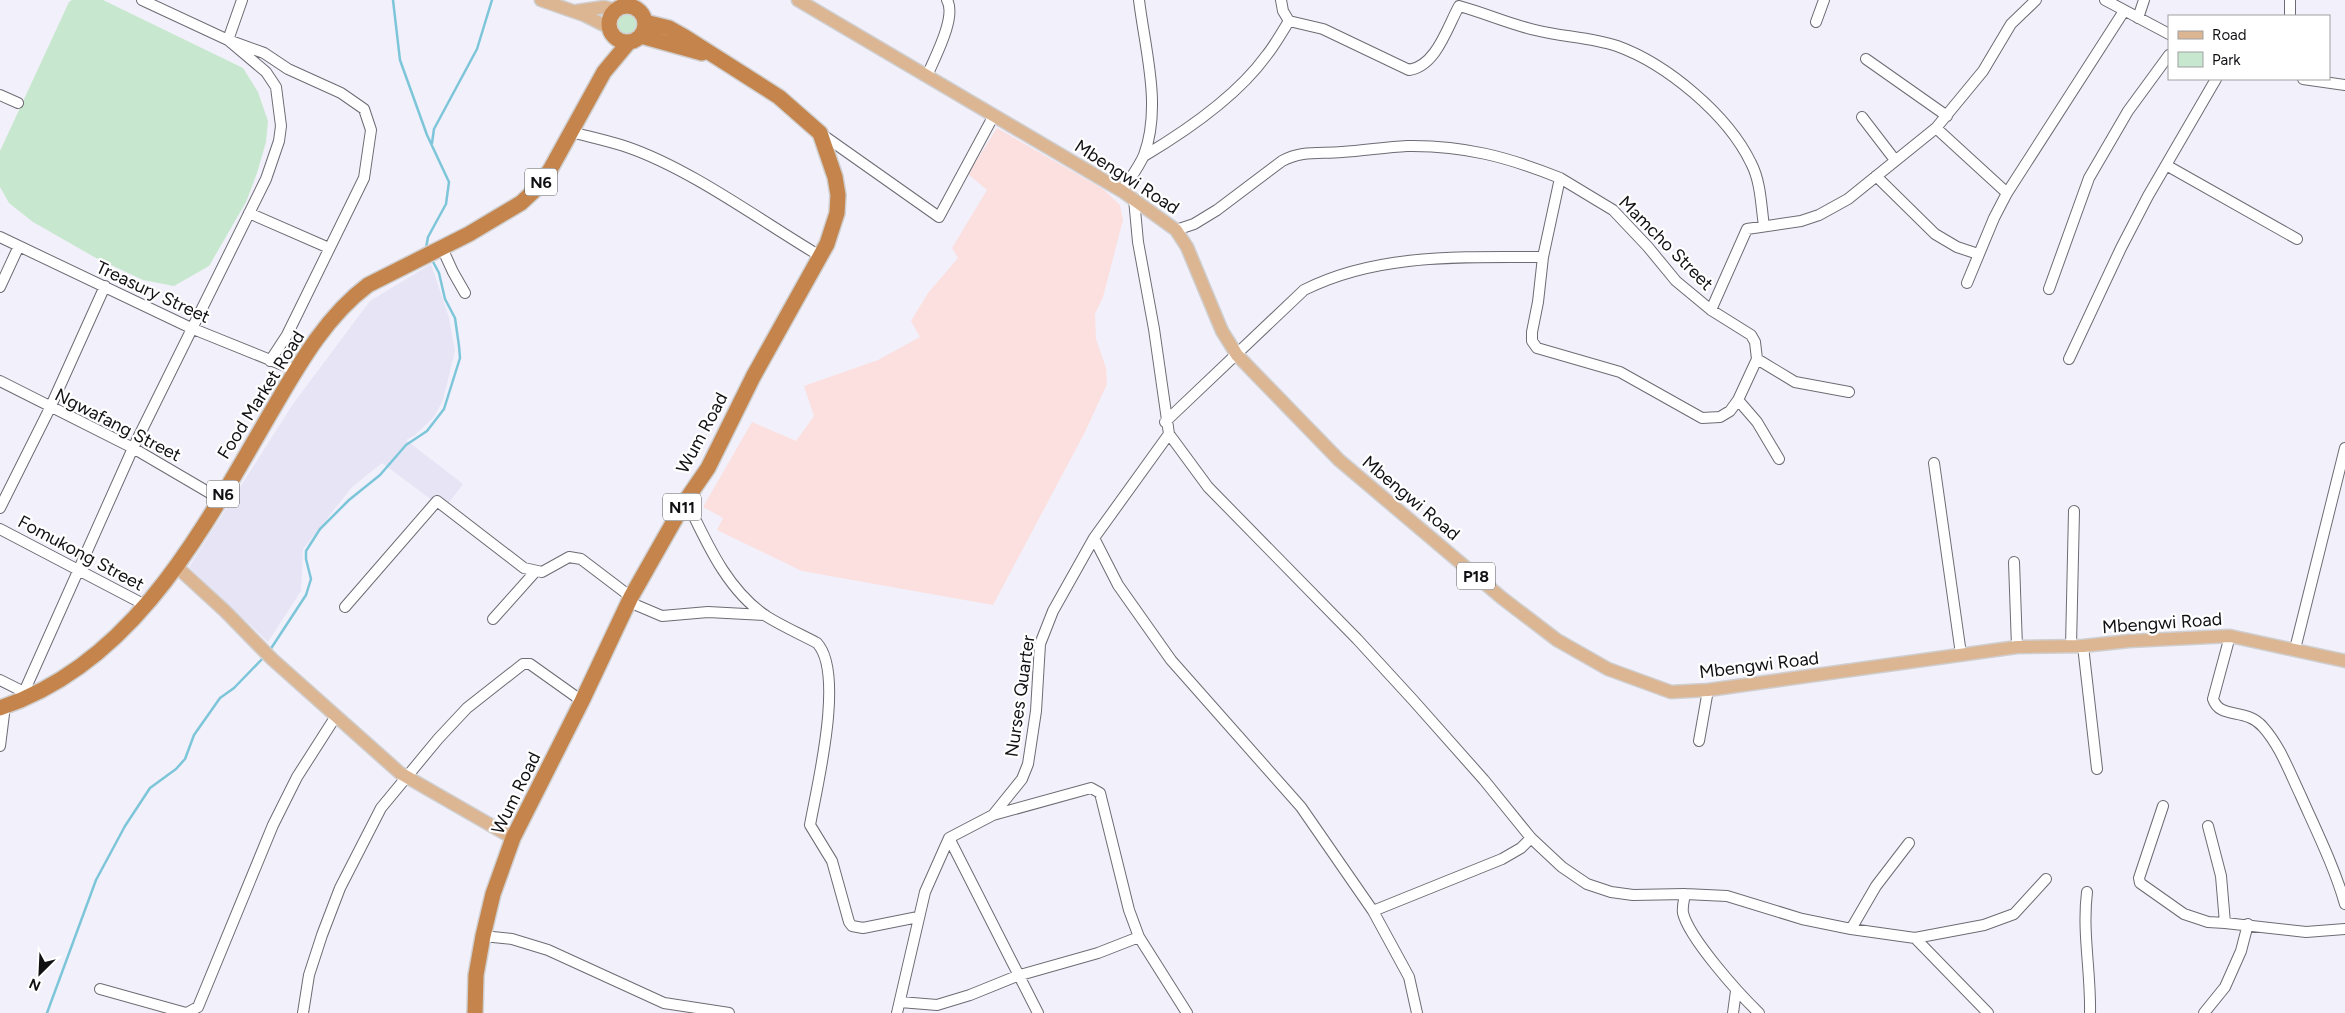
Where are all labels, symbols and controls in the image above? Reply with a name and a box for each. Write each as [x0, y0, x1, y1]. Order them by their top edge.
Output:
legend [2168, 15, 2330, 80]
text: Road [2212, 26, 2247, 44]
text: Park [2212, 51, 2241, 69]
street label: Mbengwi Road [1071, 135, 1183, 219]
road number: N6 [525, 168, 557, 196]
street label: Mamcho Street [1614, 191, 1718, 295]
street label: Treasury Street [93, 256, 214, 328]
street label: Food Market Road [213, 327, 309, 463]
street label: Ngwafang Street [51, 384, 185, 466]
street label: Wum Road [672, 389, 732, 477]
street label: Mbengwi Road [1358, 451, 1464, 545]
road number: N6 [207, 480, 239, 508]
road number: N11 [663, 494, 701, 520]
street label: Fomukong Street [14, 510, 148, 596]
road number: P18 [1457, 562, 1495, 590]
street label: Mbengwi Road [2101, 608, 2223, 638]
street label: Nurses Quarter [1001, 633, 1039, 759]
street label: Mbengwi Road [1698, 647, 1820, 683]
street label: Wum Road [487, 748, 545, 838]
north arrow [15, 948, 65, 998]
text: N [27, 974, 43, 994]

